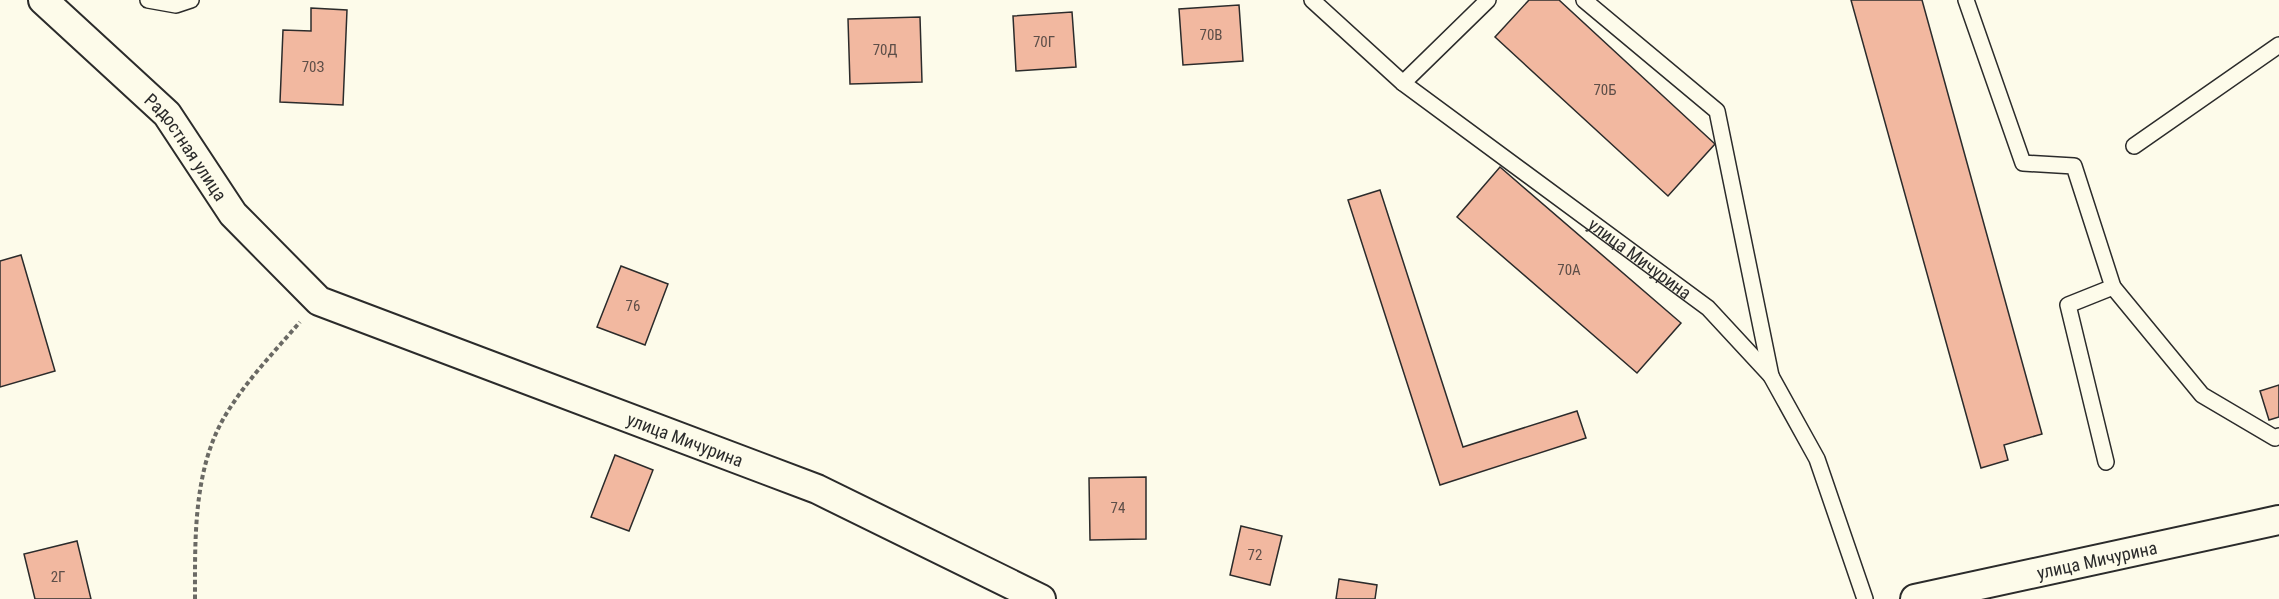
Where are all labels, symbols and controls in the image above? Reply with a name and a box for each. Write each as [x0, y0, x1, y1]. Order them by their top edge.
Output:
house number: 70В [1200, 26, 1223, 44]
house number: 70Г [1033, 33, 1055, 51]
house number: 70Д [873, 41, 897, 59]
house number: 70З [302, 58, 325, 76]
house number: 70Б [1593, 81, 1617, 99]
street label: Радостная улица [141, 89, 232, 204]
street label: улица Мичурина [1585, 213, 1696, 303]
house number: 70А [1557, 261, 1581, 279]
house number: 76 [626, 297, 640, 315]
street label: улица Мичурина [624, 408, 746, 471]
house number: 74 [1111, 499, 1125, 517]
street label: улица Мичурина [2035, 536, 2159, 583]
house number: 72 [1248, 546, 1262, 564]
house number: 2Г [51, 568, 65, 586]

